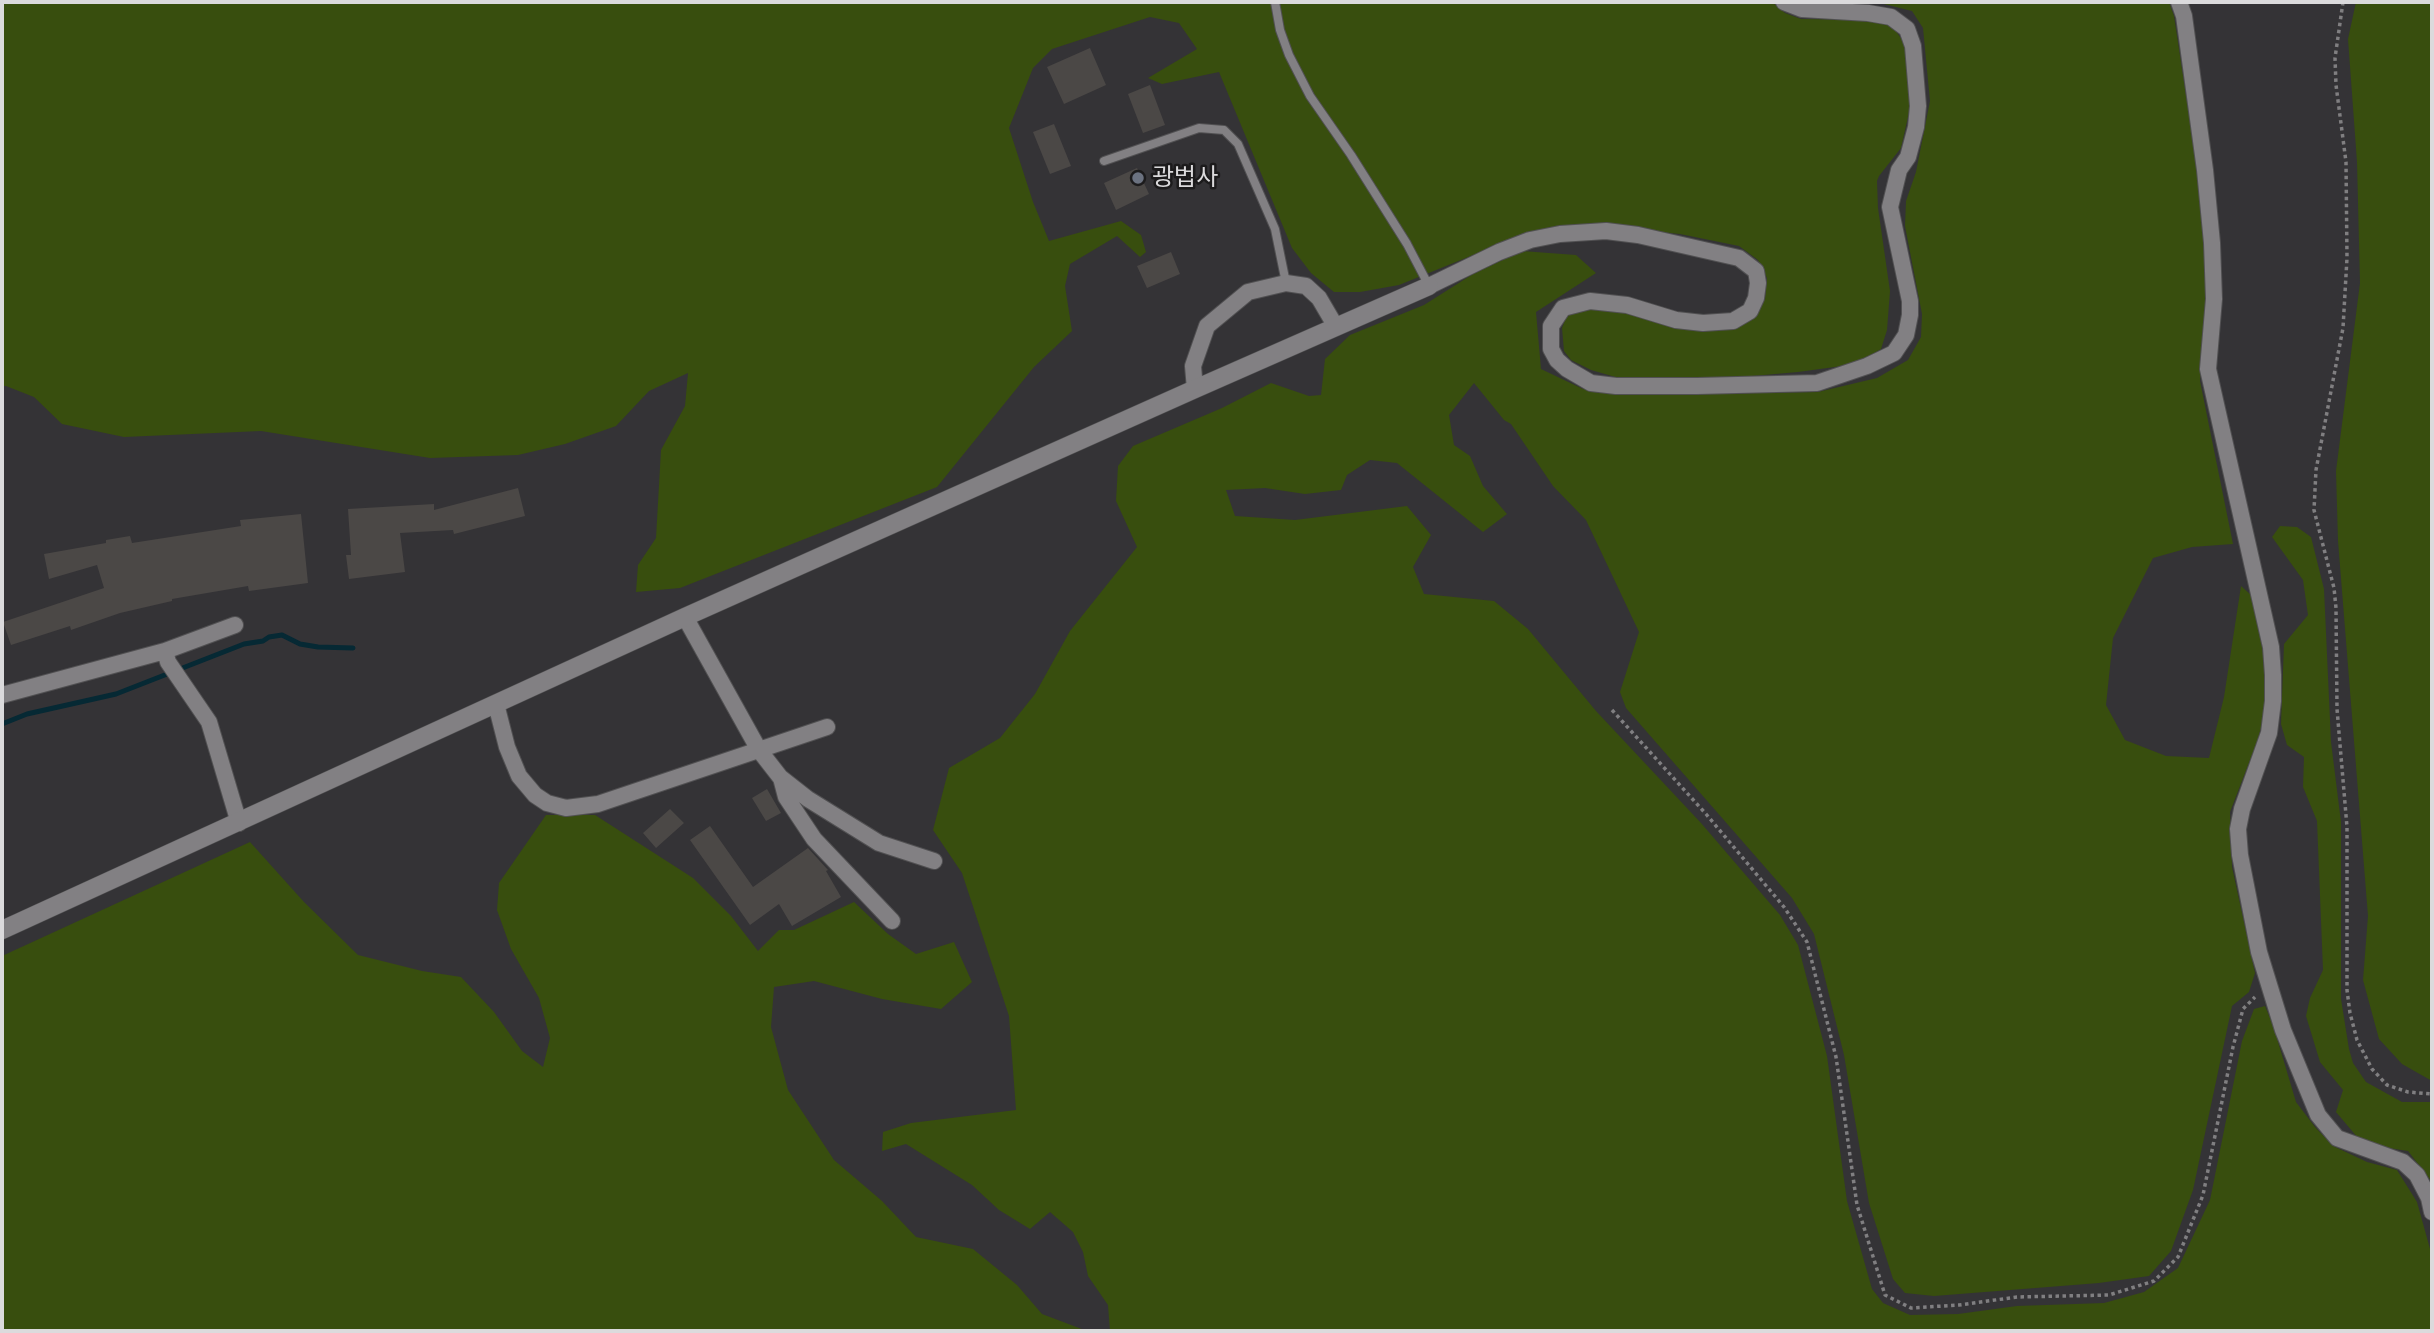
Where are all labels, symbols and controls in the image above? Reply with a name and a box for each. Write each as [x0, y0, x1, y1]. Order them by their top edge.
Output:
place label: 광법사 [1152, 164, 1218, 192]
marker: 광법사 [1130, 170, 1146, 186]

